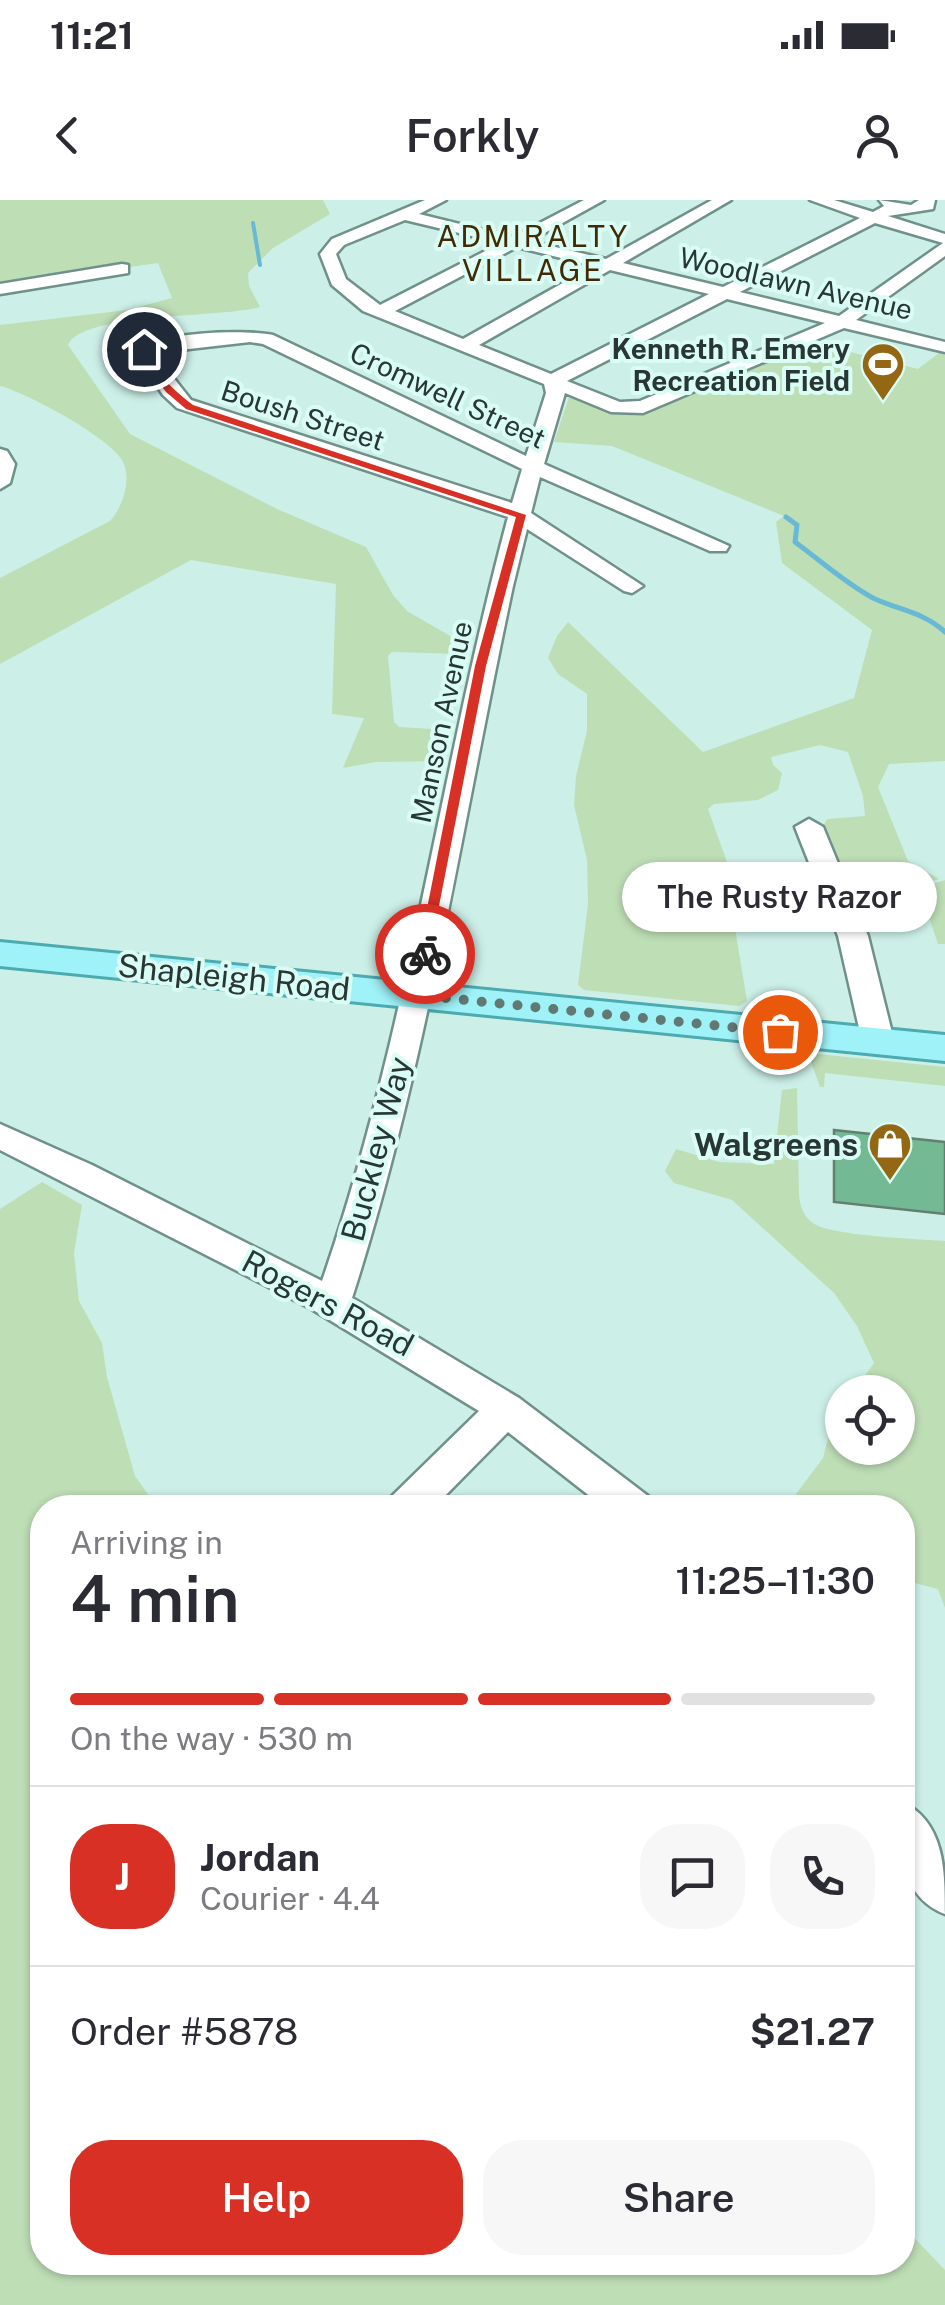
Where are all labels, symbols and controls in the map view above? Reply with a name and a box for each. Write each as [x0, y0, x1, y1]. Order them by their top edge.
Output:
text: 11:21 [50, 13, 134, 58]
icon: back [40, 108, 95, 163]
icon: person [850, 108, 905, 163]
text: Forkly [406, 109, 539, 162]
district label: ADMIRALTY VILLAGE [436, 218, 630, 288]
street label: Woodlawn Avenue [676, 240, 916, 326]
pin [102, 307, 187, 392]
icon: home [117, 322, 172, 377]
place label: Kenneth R. Emery Recreation Field [612, 332, 850, 397]
street label: Cromwell Street [345, 335, 551, 455]
sports icon: Kenneth R. Emery Recreation Field [860, 341, 906, 402]
street label: Boush Street [217, 373, 389, 457]
street label: Manson Avenue [404, 618, 478, 826]
callout: The Rusty Razor [622, 862, 938, 932]
text: The Rusty Razor [657, 878, 902, 915]
courier [375, 904, 475, 1004]
icon: bike [398, 927, 453, 982]
street label: Shapleigh Road [116, 946, 352, 1008]
pin [738, 990, 823, 1075]
icon: bag [753, 1005, 808, 1060]
street label: Buckley Way [334, 1053, 418, 1245]
shop icon: Walgreens [867, 1121, 913, 1182]
place label: Walgreens [694, 1126, 858, 1163]
street label: Rogers Road [236, 1242, 420, 1364]
map controls [825, 1375, 915, 1465]
button: locate [825, 1375, 915, 1465]
text: Arriving in [70, 1524, 223, 1561]
text: 11:25–11:30 [676, 1558, 875, 1603]
text: 4 min [70, 1560, 239, 1637]
text: On the way · 530 m [70, 1720, 353, 1757]
button: chat [640, 1824, 745, 1929]
button: phone [770, 1824, 875, 1929]
text: Jordan [200, 1835, 320, 1880]
text: J [115, 1854, 130, 1899]
text: Courier · 4.4 [200, 1880, 380, 1917]
text: Order #5878 [70, 2009, 298, 2054]
text: $21.27 [750, 2009, 875, 2054]
button: Help [70, 2140, 463, 2255]
button: Share [483, 2140, 875, 2255]

